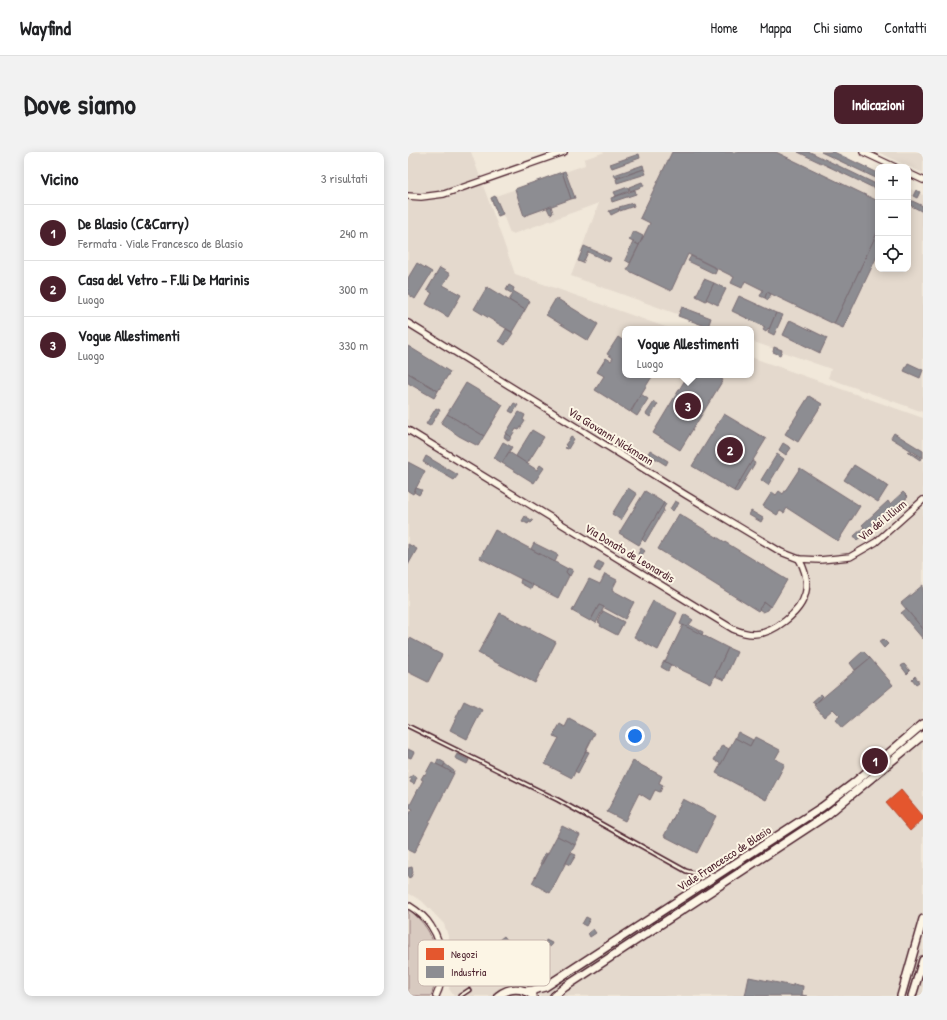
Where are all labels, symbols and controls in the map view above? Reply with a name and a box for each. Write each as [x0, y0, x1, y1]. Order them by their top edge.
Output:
text: Wayfind [20, 15, 71, 41]
text: Home [711, 18, 738, 37]
text: Mappa [760, 18, 791, 37]
text: Chi siamo [813, 18, 862, 37]
text: Contatti [884, 18, 927, 37]
text: Dove siamo [24, 85, 136, 123]
button: Indicazioni [834, 85, 923, 124]
map controls [875, 164, 911, 272]
button: + [875, 164, 911, 200]
text: Vicino [40, 167, 78, 190]
text: 3 risultati [321, 169, 368, 187]
button: − [875, 200, 911, 236]
text: De Blasio (C&Carry) [78, 213, 189, 234]
text: 1 [51, 224, 55, 242]
text: 240 m [339, 224, 368, 242]
text: Fermata · Viale Francesco de Blasio [78, 234, 243, 252]
button: locate [875, 236, 911, 272]
text: Casa del Vetro - F.lli De Marinis [78, 269, 249, 290]
text: 2 [50, 280, 56, 298]
text: 300 m [339, 280, 368, 298]
text: Luogo [78, 290, 104, 308]
text: Vogue Allestimenti [78, 325, 180, 346]
popup [622, 326, 754, 378]
text: Vogue Allestimenti [637, 333, 739, 354]
text: 3 [50, 336, 56, 354]
text: 330 m [339, 336, 368, 354]
text: Luogo [78, 346, 104, 364]
text: Luogo [637, 354, 663, 372]
pin: 3 [675, 391, 701, 421]
street label: Via Giovanni Nickmann [565, 403, 657, 469]
pin: 2 [717, 435, 743, 465]
street label: Via dei Lilium [854, 495, 910, 545]
street label: Via Donato de Leonardis [582, 519, 679, 587]
your location [625, 726, 645, 746]
pin: 1 [862, 746, 888, 776]
street label: Viale Francesco de Blasio [674, 821, 774, 895]
legend [418, 940, 550, 986]
text: Negozi [451, 947, 478, 961]
text: Industria [451, 965, 487, 979]

